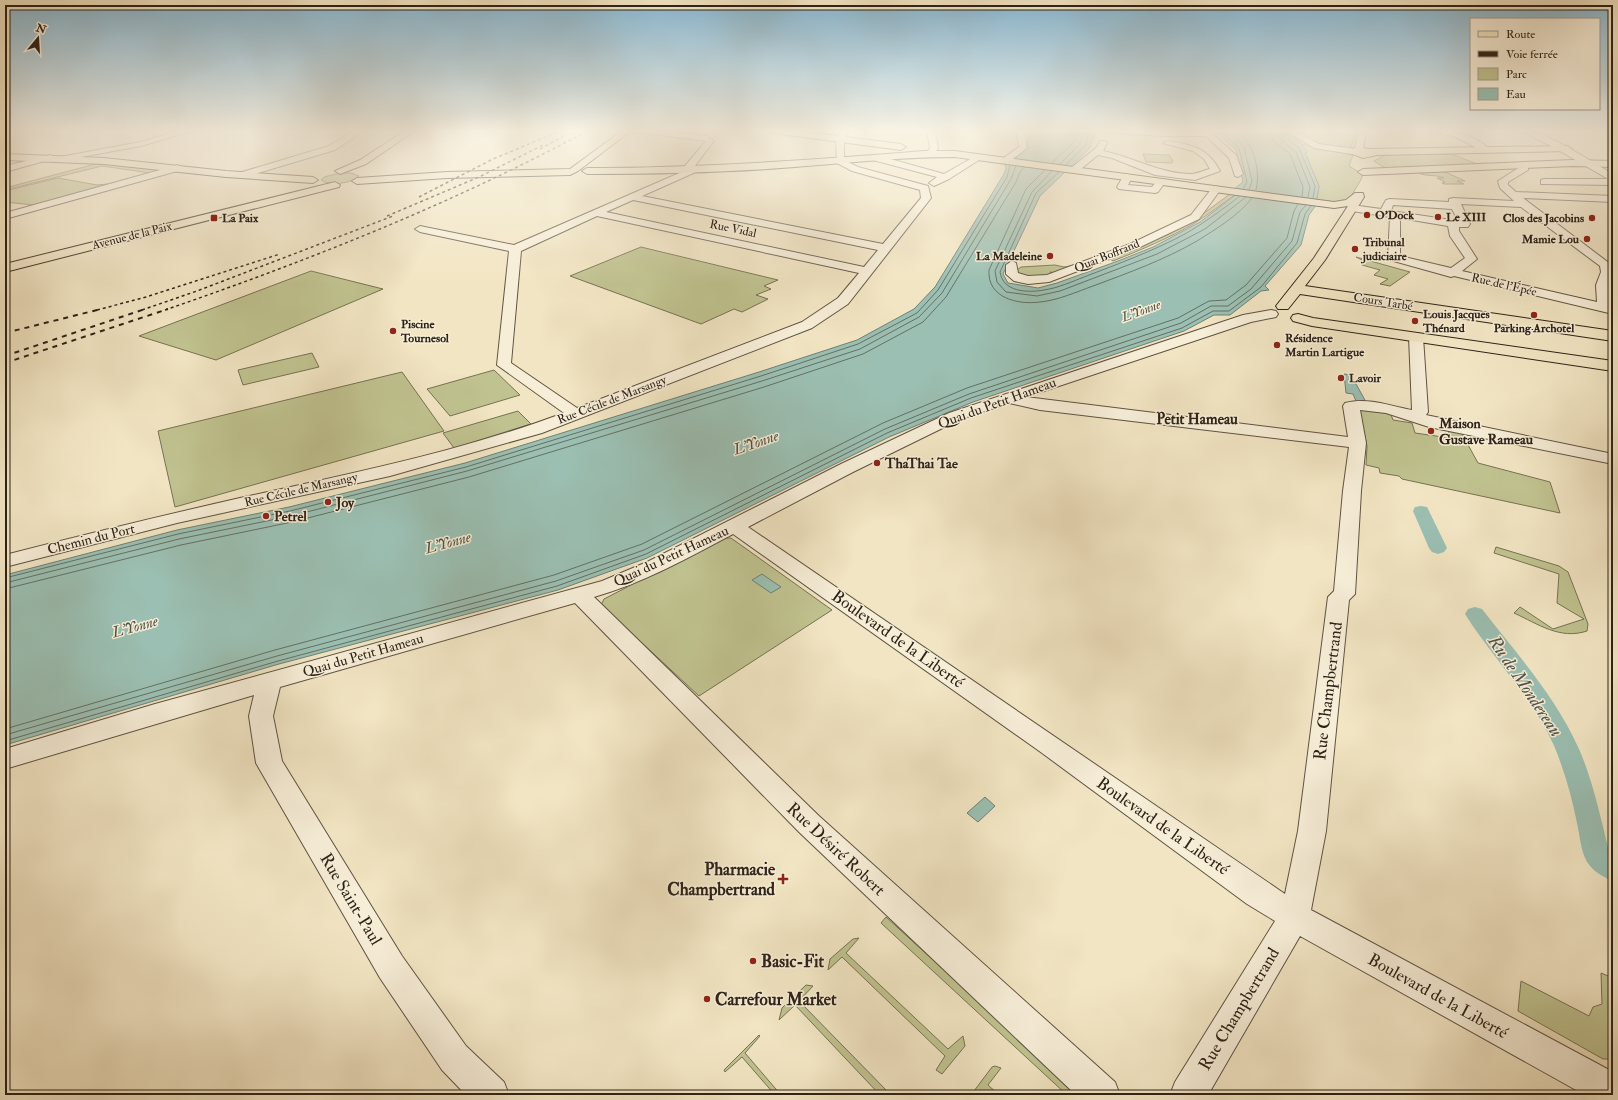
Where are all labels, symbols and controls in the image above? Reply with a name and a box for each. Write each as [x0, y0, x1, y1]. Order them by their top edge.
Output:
north arrow [18, 18, 58, 58]
legend [1470, 18, 1600, 110]
text: N [33, 21, 49, 37]
text: Route [1506, 27, 1535, 42]
text: Voie ferrée [1506, 47, 1558, 62]
text: Parc [1506, 67, 1527, 82]
text: Eau [1506, 87, 1526, 102]
place label: O'Dock [1375, 208, 1414, 223]
marker: O'Dock [1362, 210, 1372, 220]
place label: Le XIII [1446, 210, 1486, 225]
place label: La Paix [222, 211, 259, 226]
place label: Clos des Jacobins [1503, 211, 1584, 226]
marker: Le XIII [1433, 212, 1443, 222]
marker: La Paix [209, 213, 219, 223]
marker: Clos des Jacobins [1587, 213, 1597, 223]
street label: Rue Vidal [708, 217, 758, 241]
street label: Avenue de la Paix [90, 219, 174, 253]
place label: Mamie Lou [1521, 232, 1580, 247]
marker: Mamie Lou [1582, 234, 1592, 244]
place label: Tribunal judiciaire [1360, 235, 1408, 264]
street label: Quai Boffrand [1072, 236, 1142, 276]
marker: Tribunal judiciaire [1350, 244, 1360, 254]
place label: La Madeleine [976, 249, 1043, 264]
marker: La Madeleine [1045, 251, 1055, 261]
street label: Rue de l'Épée [1470, 270, 1538, 300]
street label: Cours Tarbé [1352, 290, 1415, 314]
water label: L'Yonne [1118, 296, 1163, 326]
place label: Louis Jacques Thénard [1422, 307, 1490, 336]
marker: Parking Archotel [1529, 310, 1539, 320]
marker: Louis Jacques Thénard [1410, 316, 1420, 326]
place label: Piscine Tournesol [400, 317, 450, 346]
place label: Parking Archotel [1494, 321, 1575, 336]
marker: Piscine Tournesol [388, 326, 398, 336]
place label: Résidence Martin Lartigue [1284, 331, 1365, 360]
marker: Résidence Martin Lartigue [1272, 340, 1282, 350]
place label: Lavoir [1349, 371, 1381, 386]
street label: Rue Cécile de Marsangy [555, 372, 669, 428]
marker: Lavoir [1336, 373, 1346, 383]
street label: Quai du Petit Hameau [935, 374, 1059, 432]
district label: Petit Hameau [1156, 410, 1238, 429]
place label: Maison Gustave Rameau [1438, 415, 1534, 448]
water label: L'Yonne [730, 426, 782, 460]
marker: Maison Gustave Rameau [1426, 426, 1436, 436]
place label: ThaThai Tae [884, 455, 958, 472]
marker: ThaThai Tae [872, 458, 882, 468]
street label: Rue Cécile de Marsangy [243, 470, 360, 510]
place label: Joy [335, 494, 355, 512]
marker: Joy [323, 497, 333, 507]
place label: Petrel [274, 508, 307, 525]
marker: Petrel [261, 511, 271, 521]
street label: Chemin du Port [45, 520, 137, 558]
street label: Quai du Petit Hameau [611, 522, 731, 590]
water label: L'Yonne [422, 528, 474, 558]
street label: Boulevard de la Liberté [828, 585, 969, 693]
water label: L'Yonne [109, 612, 161, 642]
street label: Rue Champbertrand [1309, 620, 1348, 762]
street label: Quai du Petit Hameau [301, 630, 425, 680]
water label: Ru de Mondereau [1482, 630, 1568, 741]
street label: Boulevard de la Liberté [1093, 772, 1234, 880]
street label: Rue Désiré Robert [782, 798, 890, 900]
street label: Rue Saint-Paul [315, 849, 387, 949]
place label: Pharmacie Champbertrand [667, 859, 776, 901]
marker: Pharmacie Champbertrand [778, 874, 788, 884]
street label: Rue Champbertrand [1194, 943, 1285, 1075]
street label: Boulevard de la Liberté [1364, 949, 1513, 1044]
place label: Basic-Fit [761, 951, 824, 972]
marker: Basic-Fit [748, 956, 758, 966]
place label: Carrefour Market [715, 989, 837, 1010]
marker: Carrefour Market [702, 994, 712, 1004]

